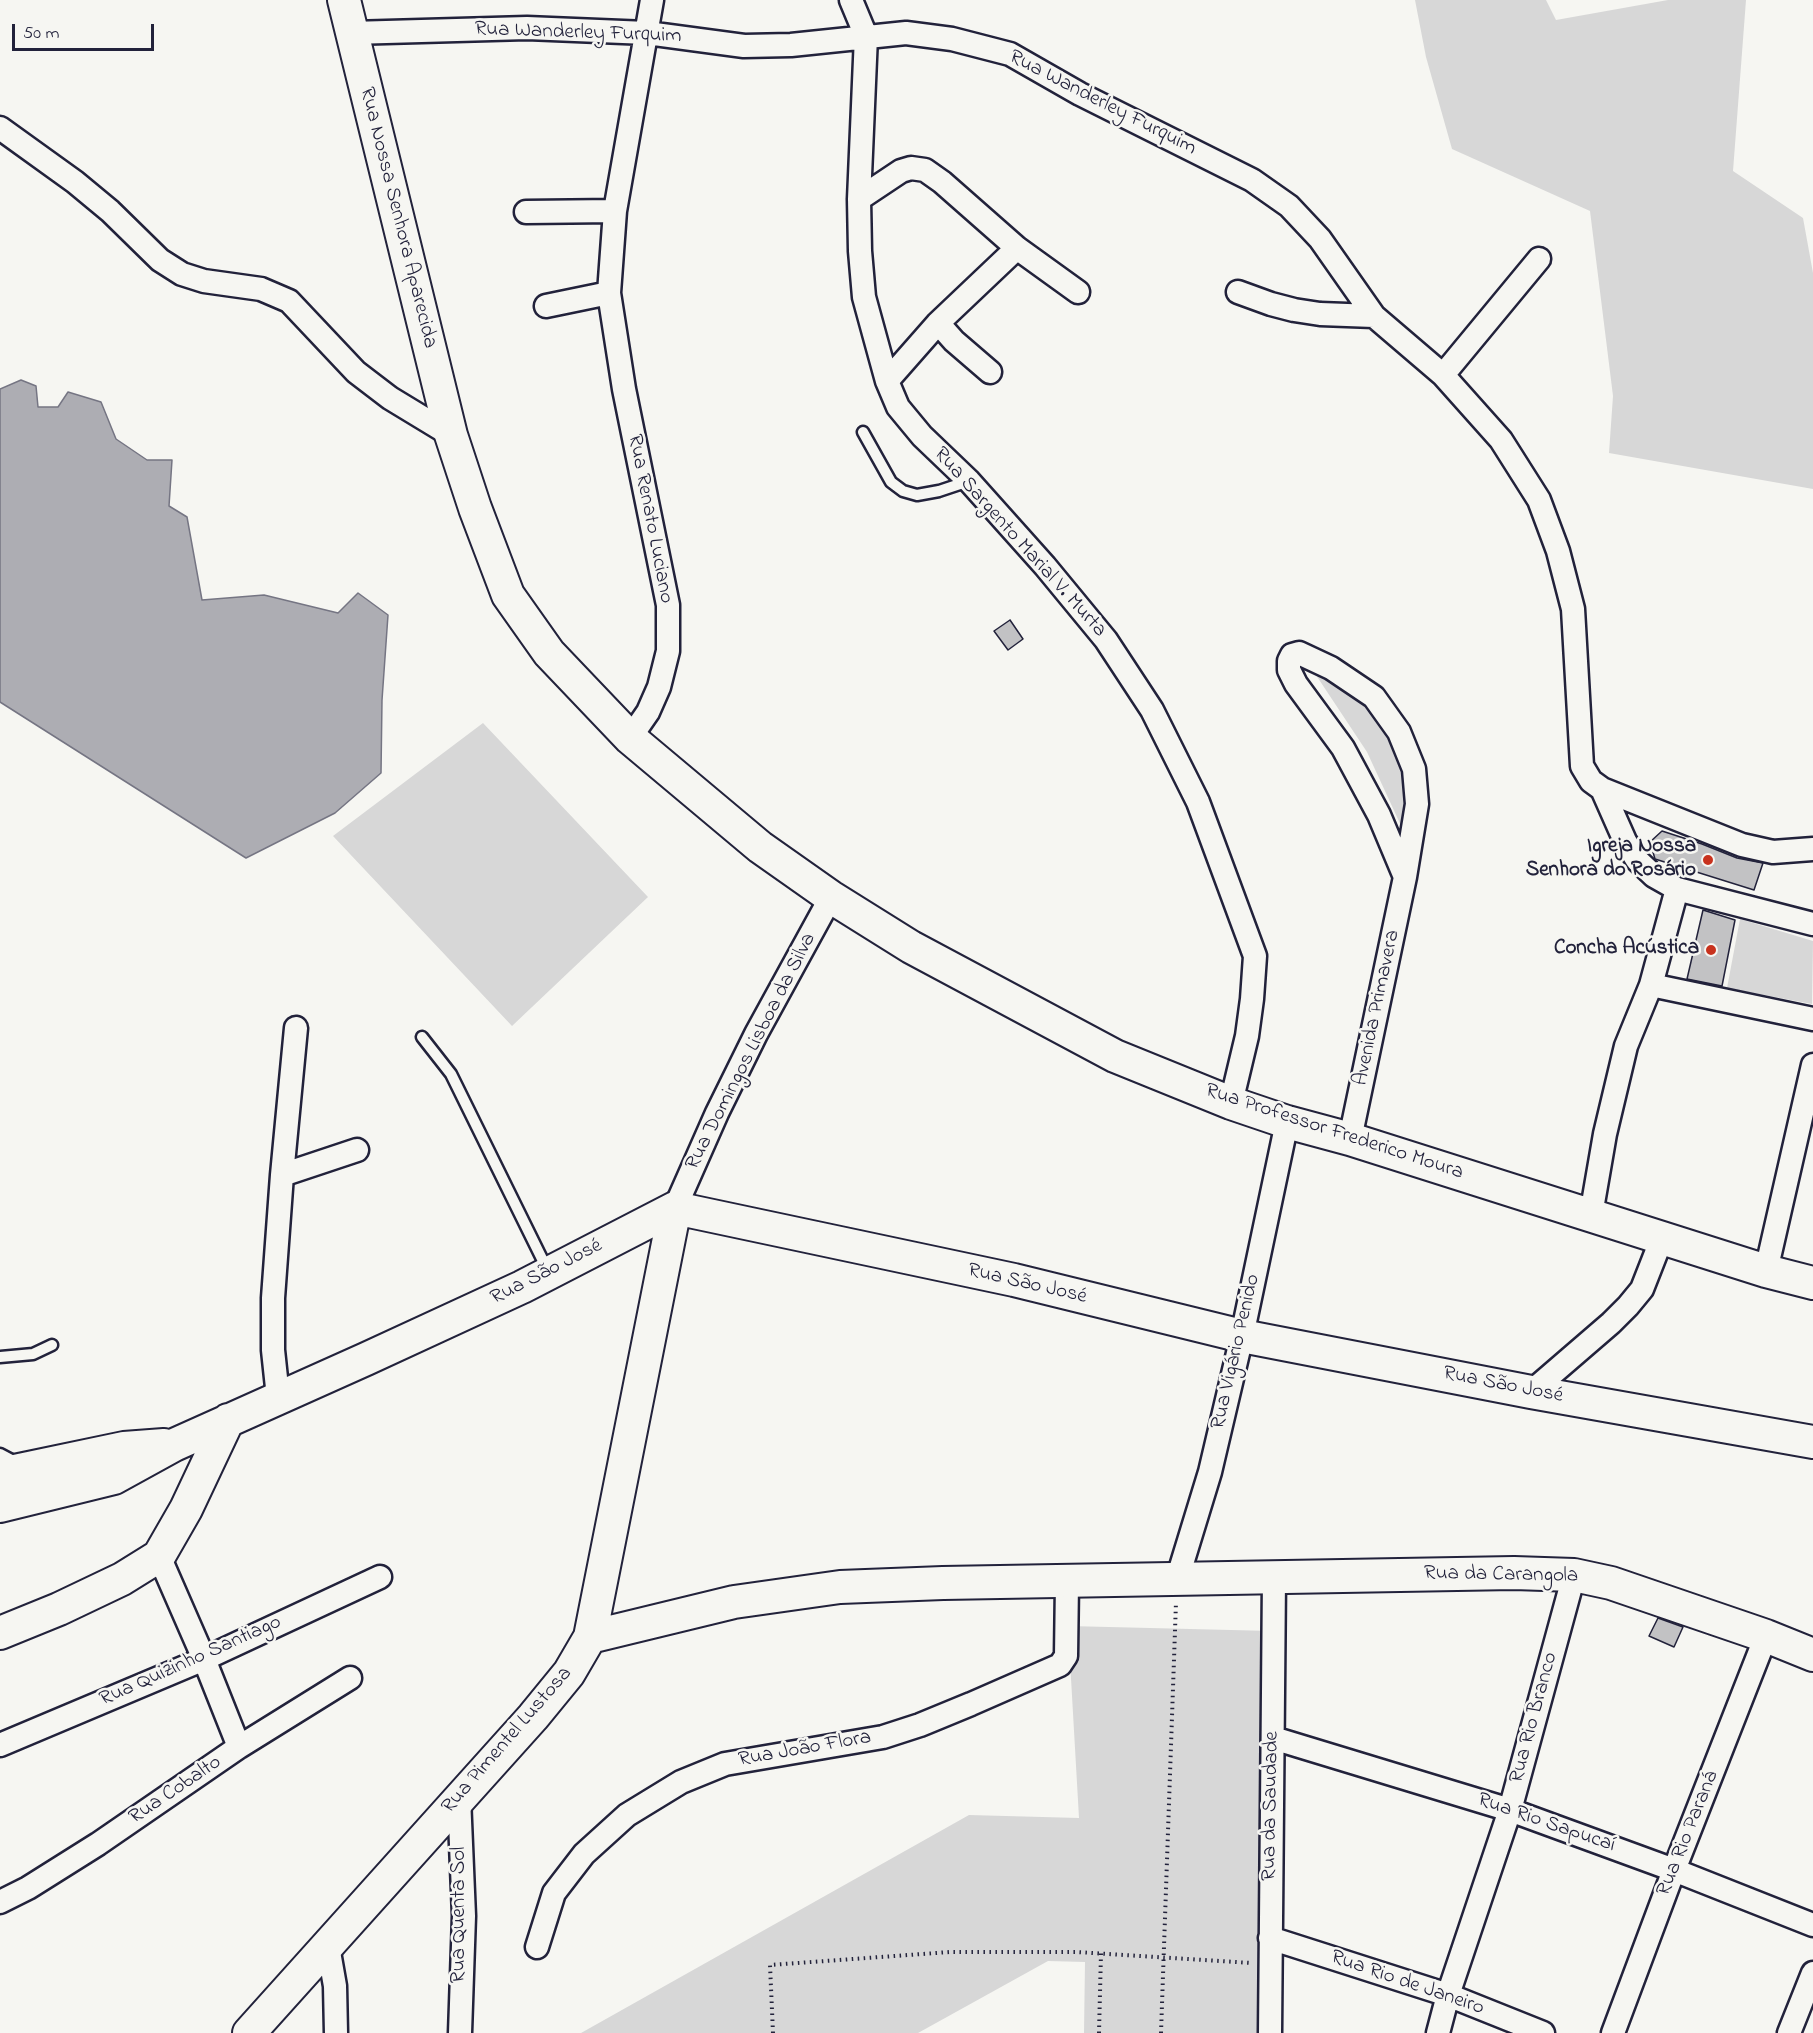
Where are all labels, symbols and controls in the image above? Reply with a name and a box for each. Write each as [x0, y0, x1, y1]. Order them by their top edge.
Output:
scale bar [15, 12, 158, 50]
street label: Rua Wanderley Furquim [474, 18, 682, 50]
text: 50 m [23, 21, 60, 47]
street label: Rua Wanderley Furquim [1004, 46, 1200, 162]
street label: Rua Nossa Senhora Aparecida [352, 85, 442, 351]
street label: Rua Renato Luciano [620, 432, 678, 606]
street label: Rua Sargento Marial V. Murta [927, 443, 1111, 643]
place label: Igreja Nossa Senhora do Rosário [1526, 835, 1696, 885]
marker: Igreja Nossa Senhora do Rosário [1701, 853, 1715, 867]
street label: Avenida Primavera [1349, 928, 1407, 1088]
street label: Rua Domingos Lisboa da Silva [681, 929, 823, 1175]
place label: Concha Acústica [1554, 937, 1699, 963]
marker: Concha Acústica [1704, 943, 1718, 957]
street label: Rua Professor Frederico Moura [1202, 1079, 1466, 1187]
street label: Rua São José [487, 1234, 607, 1312]
street label: Rua São José [965, 1259, 1089, 1311]
street label: Rua Vigário Penido [1207, 1272, 1267, 1432]
street label: Rua São José [1441, 1362, 1565, 1410]
street label: Rua da Carangola [1424, 1562, 1578, 1590]
street label: Rua Quizinho Santiago [96, 1611, 286, 1713]
street label: Rua Rio Branco [1505, 1650, 1565, 1786]
street label: Rua Pimentel Lustosa [437, 1662, 579, 1820]
street label: Rua João Flora [737, 1726, 873, 1774]
street label: Rua da Saudade [1258, 1731, 1286, 1881]
street label: Rua Cobalto [125, 1751, 227, 1831]
street label: Rua Rio Paraná [1652, 1768, 1726, 1900]
street label: Rua Rio Sapucaí [1474, 1789, 1618, 1859]
street label: Rua Quenta Sol [448, 1847, 474, 1983]
street label: Rua Rio de Janeiro [1327, 1946, 1487, 2022]

